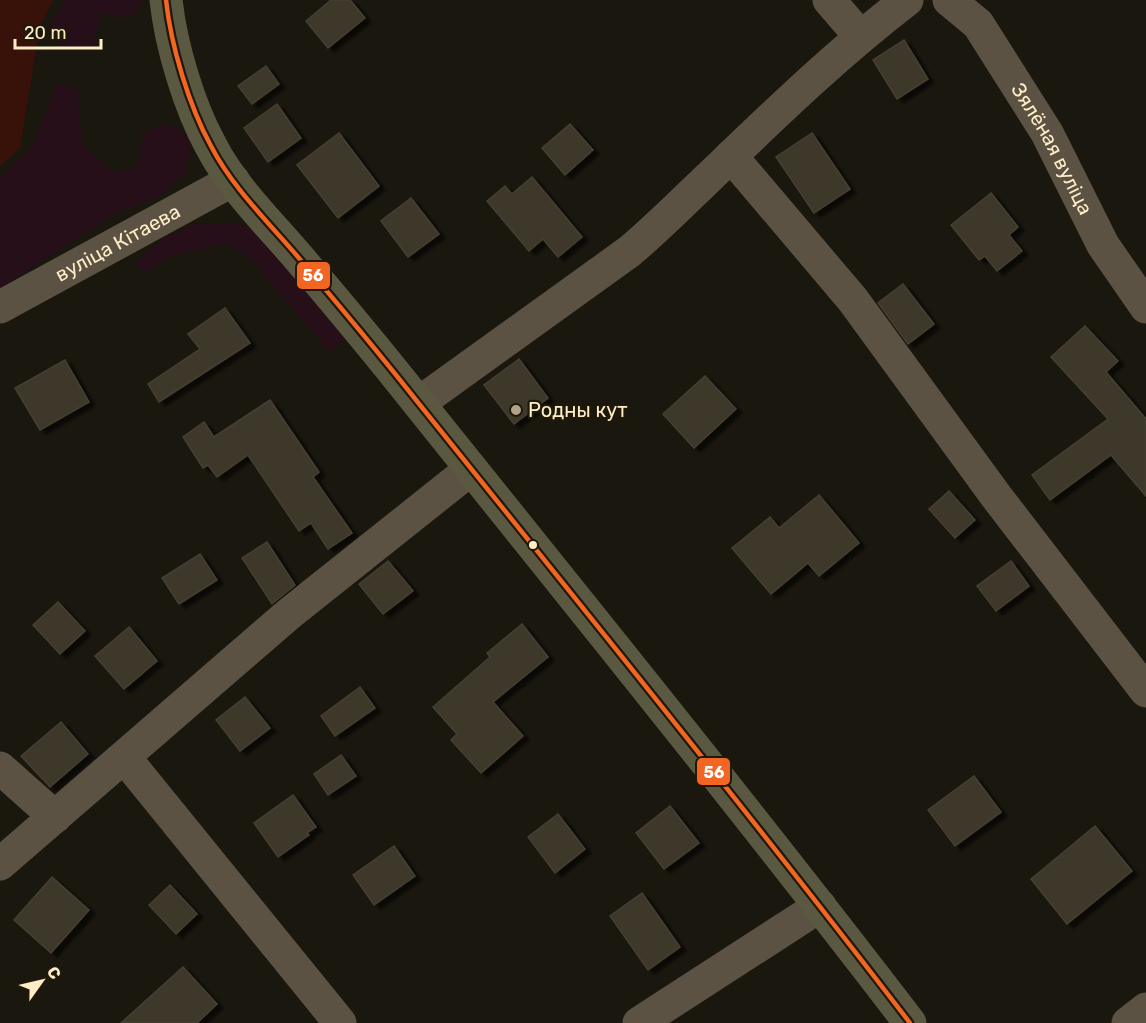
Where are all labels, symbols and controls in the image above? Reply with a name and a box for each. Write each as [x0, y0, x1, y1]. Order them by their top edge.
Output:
scale bar [15, 12, 100, 50]
text: 20 m [24, 22, 66, 44]
street label: Зялёная вуліца [1006, 78, 1098, 219]
street label: вуліца Кітаева [51, 199, 184, 287]
line badge: 56 [296, 261, 331, 290]
text: 56 [303, 266, 323, 285]
place label: Родны кут [528, 398, 627, 422]
marker: Родны кут [509, 403, 523, 417]
unlabelled marker [527, 539, 539, 551]
line badge: 56 [696, 757, 731, 786]
text: 56 [704, 763, 724, 782]
north arrow [12, 951, 72, 1011]
text: С [43, 963, 65, 983]

